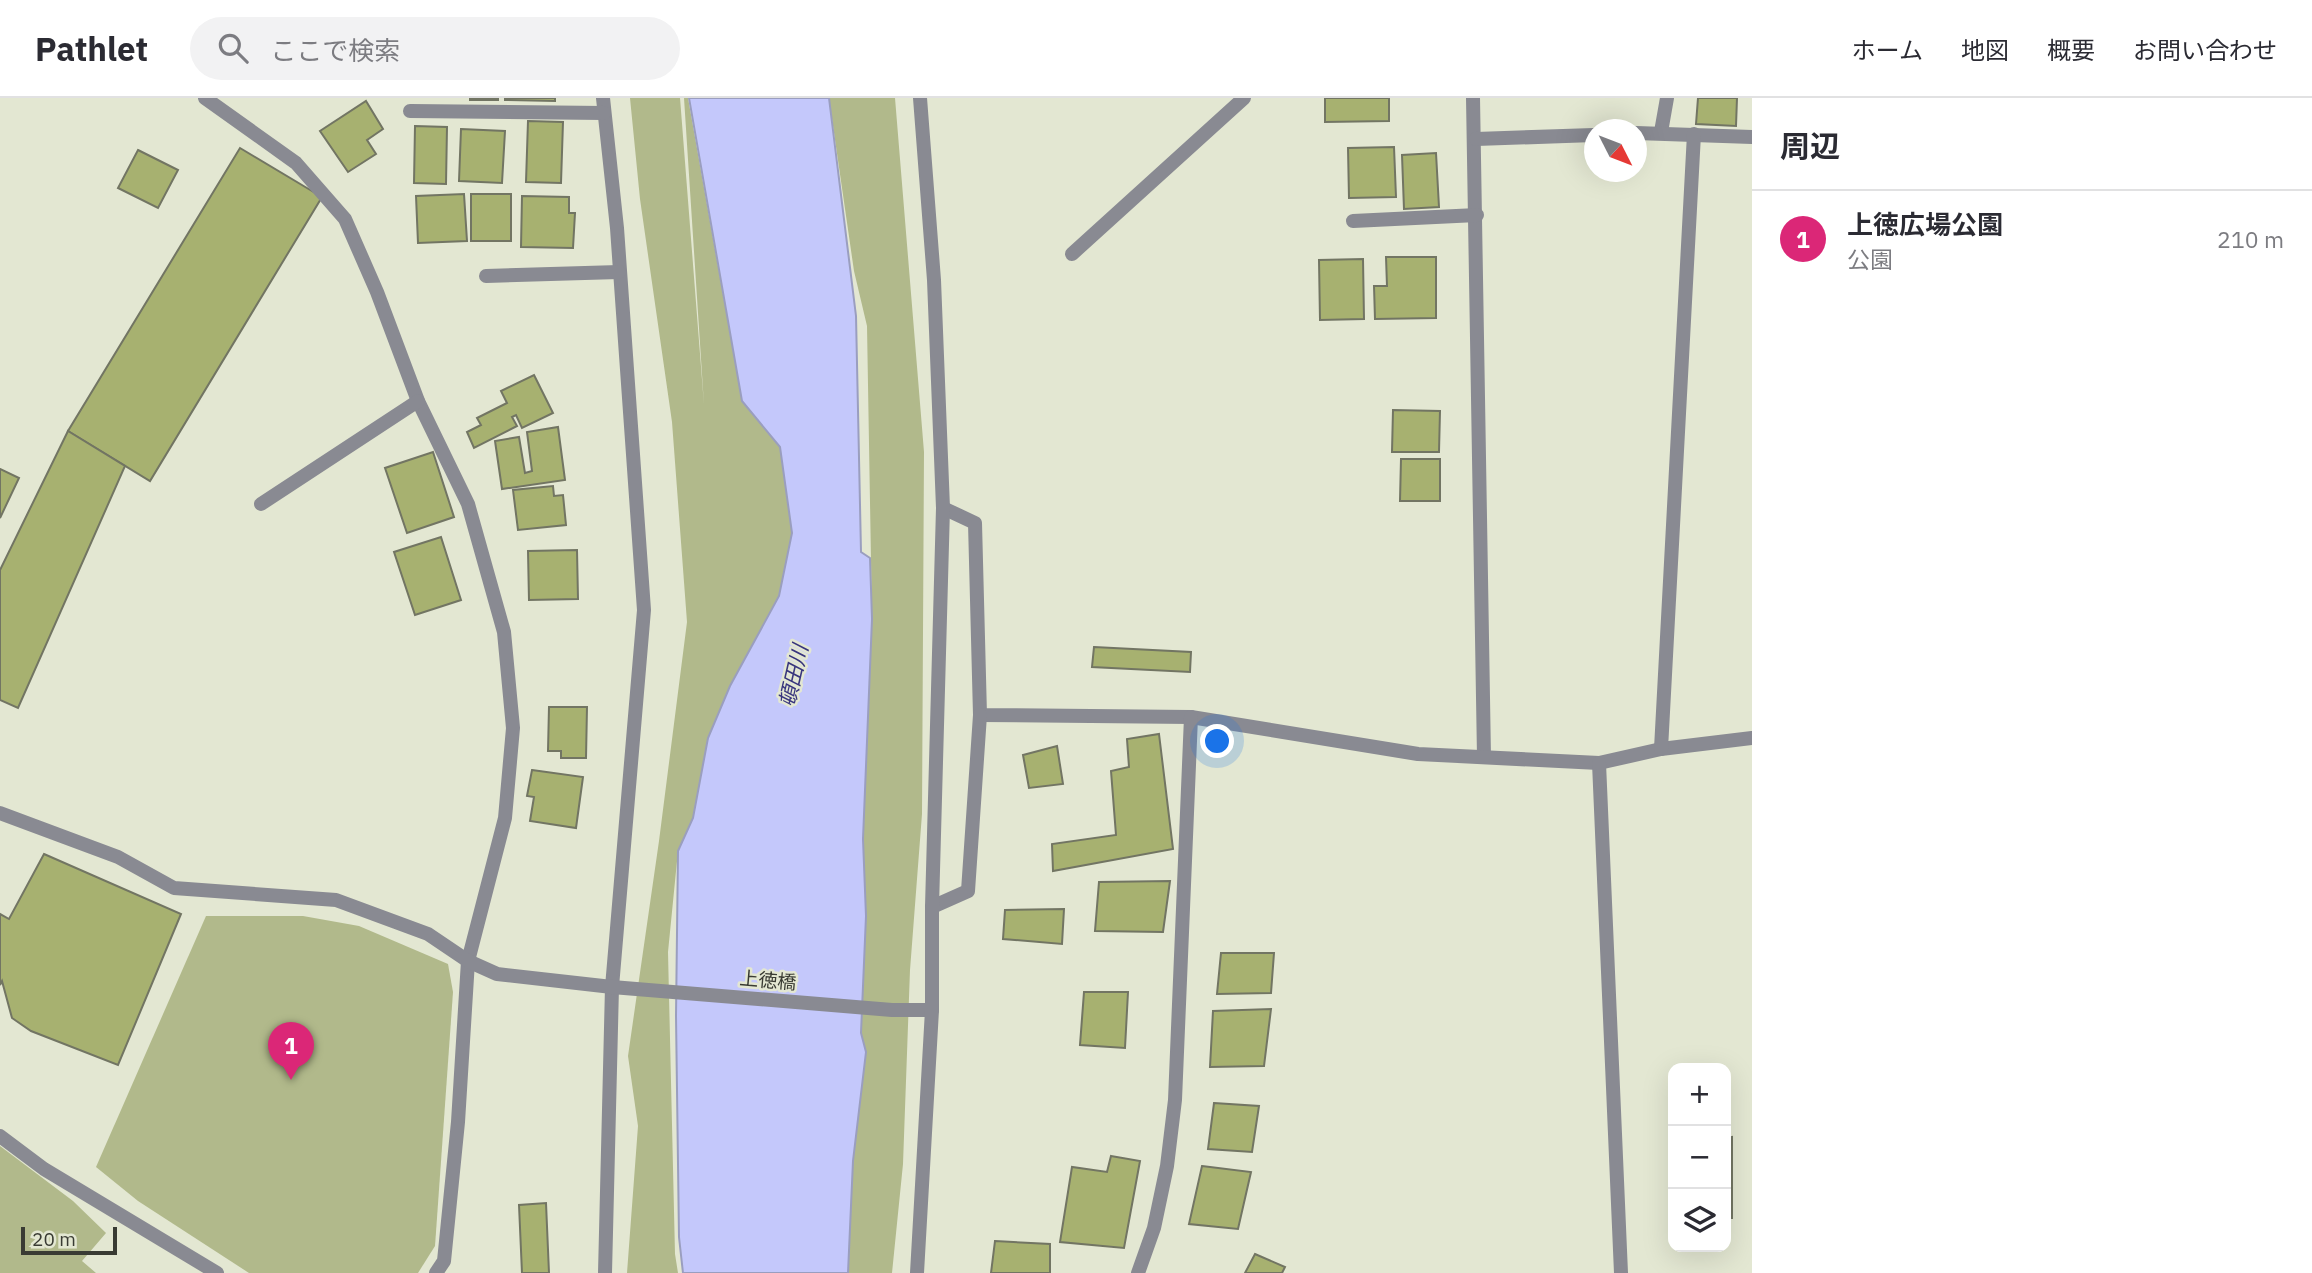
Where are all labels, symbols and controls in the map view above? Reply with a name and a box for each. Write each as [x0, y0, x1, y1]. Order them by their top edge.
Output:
search box [190, 17, 680, 80]
text: Pathlet [35, 27, 148, 70]
icon: search [214, 29, 252, 67]
text: ここで検索 [270, 33, 400, 67]
text: ホーム [1852, 34, 1923, 66]
text: 地図 [1961, 34, 2009, 66]
text: 概要 [2047, 34, 2095, 66]
text: お問い合わせ [2133, 34, 2277, 66]
north arrow [1584, 119, 1647, 182]
text: 周辺 [1780, 126, 1840, 165]
text: 上徳広場公園 [1847, 207, 2003, 241]
text: 1 [1796, 224, 1810, 254]
text: 210 m [2217, 224, 2284, 254]
text: 公園 [1847, 244, 1893, 274]
water label: 頓田川 [772, 640, 814, 710]
your location [1200, 724, 1234, 758]
street label: 上徳橋 [739, 966, 797, 994]
pin: 1 [268, 1022, 314, 1080]
map controls [1668, 1063, 1731, 1252]
button: + [1668, 1063, 1731, 1126]
button: − [1668, 1126, 1731, 1189]
button: layers [1668, 1189, 1731, 1252]
scale bar [21, 1224, 117, 1256]
text: 20 m [32, 1227, 76, 1251]

